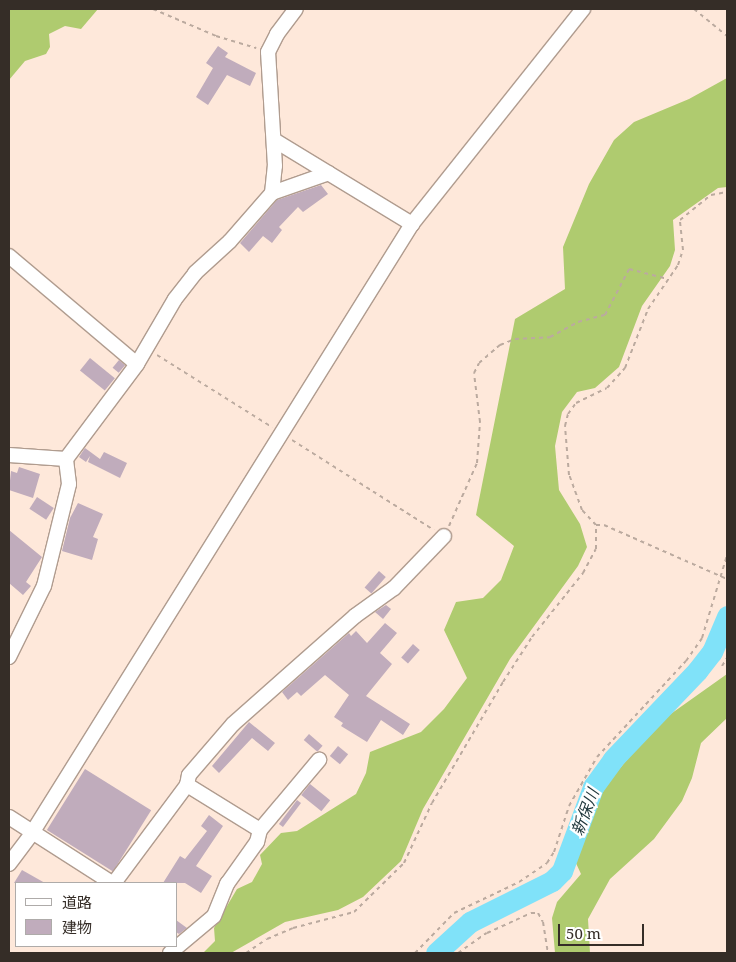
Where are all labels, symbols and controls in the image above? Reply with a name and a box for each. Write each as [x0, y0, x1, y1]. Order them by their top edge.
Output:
water label: 新保川 [567, 786, 603, 838]
legend [15, 882, 178, 947]
text: 道路 [62, 892, 92, 912]
scale bar [561, 914, 647, 946]
text: 建物 [62, 917, 92, 937]
text: 50 m [566, 923, 601, 943]

